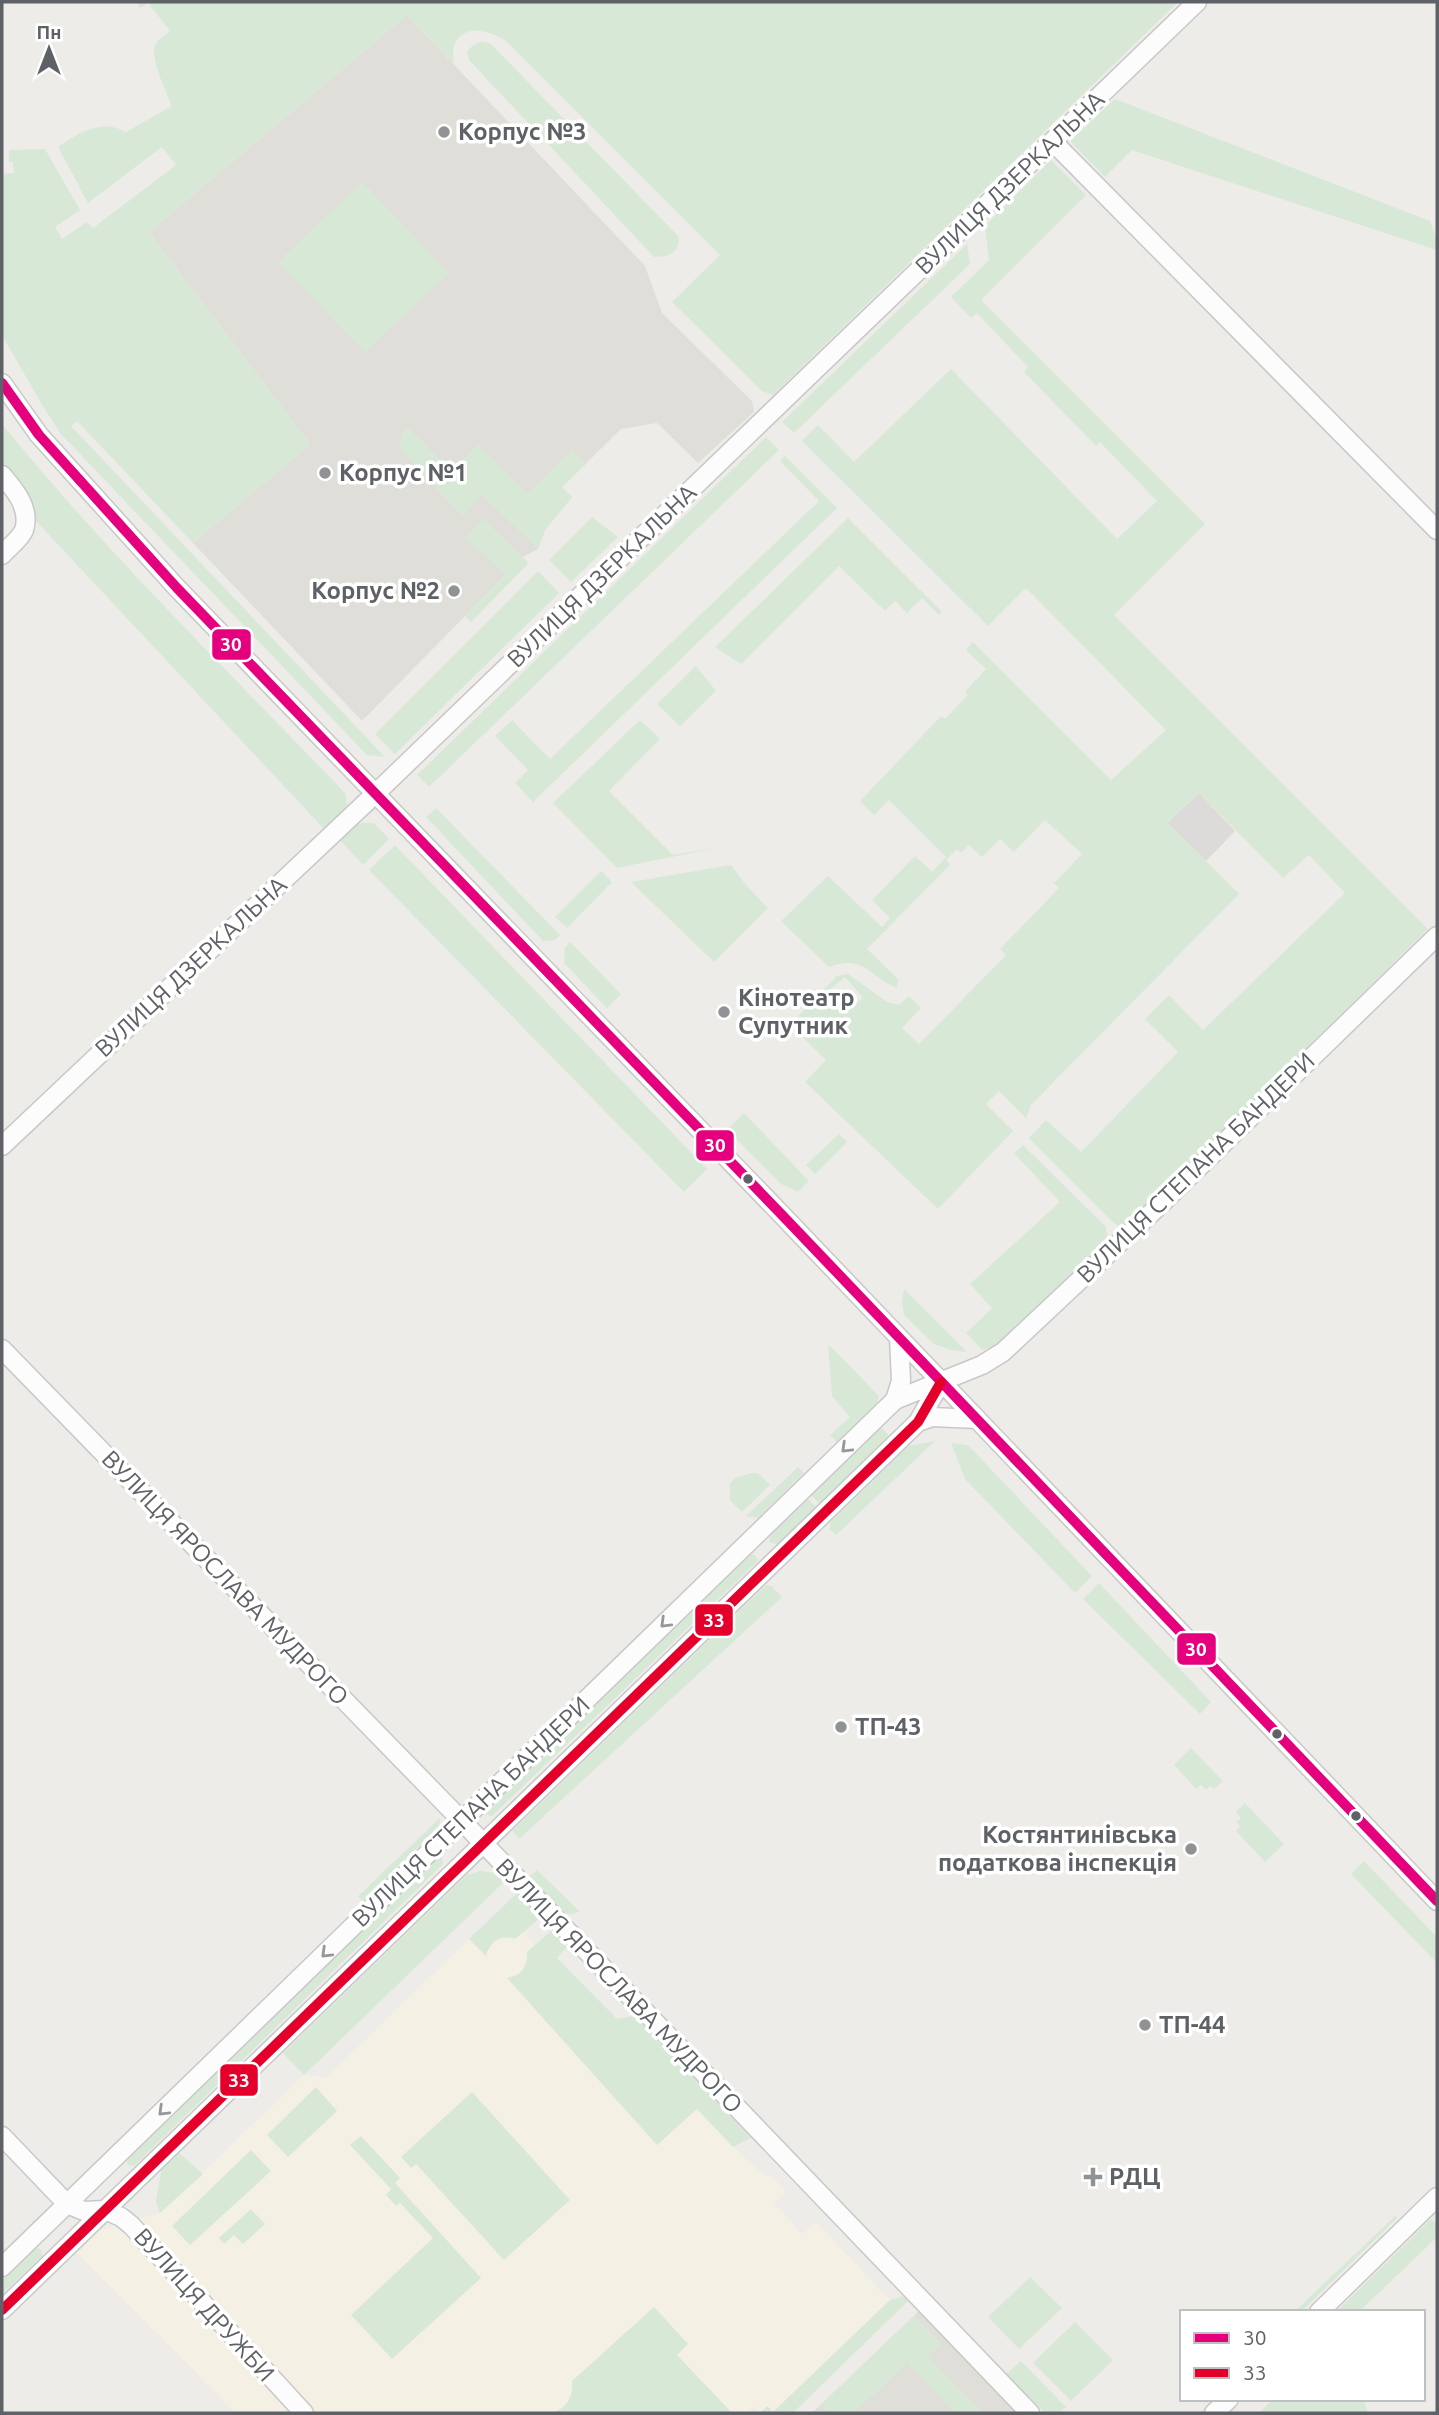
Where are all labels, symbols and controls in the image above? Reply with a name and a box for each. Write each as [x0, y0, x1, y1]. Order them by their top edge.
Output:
north arrow [14, 14, 84, 84]
text: Пн [37, 21, 61, 43]
street label: ВУЛИЦЯ ДЗЕРКАЛЬНА [910, 85, 1110, 280]
place label: Корпус №3 [458, 118, 587, 145]
marker: Корпус №3 [436, 124, 452, 140]
place label: Корпус №1 [339, 459, 468, 486]
marker: Корпус №1 [317, 465, 333, 481]
street label: ВУЛИЦЯ ДЗЕРКАЛЬНА [502, 478, 702, 673]
place label: Корпус №2 [311, 577, 440, 604]
marker: Корпус №2 [446, 583, 462, 599]
line badge: 30 [211, 628, 252, 661]
text: 30 [220, 633, 242, 655]
street label: ВУЛИЦЯ ДЗЕРКАЛЬНА [89, 871, 292, 1062]
place label: Кінотеатр Супутник [738, 984, 855, 1039]
marker: Кінотеатр Супутник [716, 1004, 732, 1020]
street label: ВУЛИЦЯ СТЕПАНА БАНДЕРИ [1072, 1047, 1320, 1288]
line badge: 30 [695, 1129, 735, 1162]
text: 30 [704, 1134, 726, 1156]
unlabelled marker [741, 1172, 755, 1186]
one-way arrow [842, 1440, 854, 1452]
street label: ВУЛИЦЯ ЯРОСЛАВА МУДРОГО [97, 1445, 354, 1710]
line badge: 33 [694, 1603, 734, 1637]
text: 33 [703, 1609, 725, 1631]
one-way arrow [661, 1615, 674, 1628]
line badge: 30 [1176, 1632, 1217, 1666]
text: 30 [1185, 1638, 1207, 1660]
street label: ВУЛИЦЯ СТЕПАНА БАНДЕРИ [347, 1691, 595, 1932]
place label: ТП-43 [855, 1713, 922, 1740]
marker: ТП-43 [833, 1719, 849, 1735]
unlabelled marker [1270, 1727, 1284, 1741]
unlabelled marker [1349, 1809, 1363, 1823]
place label: Костянтинівська податкова інспекція [938, 1821, 1177, 1876]
marker: Костянтинівська податкова інспекція [1183, 1841, 1199, 1857]
street label: ВУЛИЦЯ ЯРОСЛАВА МУДРОГО [491, 1853, 748, 2118]
one-way arrow [321, 1944, 334, 1957]
place label: ТП-44 [1159, 2011, 1226, 2038]
marker: ТП-44 [1137, 2017, 1153, 2033]
line badge: 33 [219, 2063, 259, 2097]
text: 33 [228, 2069, 250, 2091]
one-way arrow [159, 2103, 171, 2115]
place label: РДЦ [1109, 2163, 1160, 2190]
marker: РДЦ [1083, 2167, 1103, 2187]
street label: ВУЛИЦЯ ДРУЖБИ [129, 2223, 280, 2386]
legend [1180, 2310, 1425, 2401]
text: 30 [1243, 2325, 1267, 2349]
text: 33 [1243, 2360, 1267, 2384]

